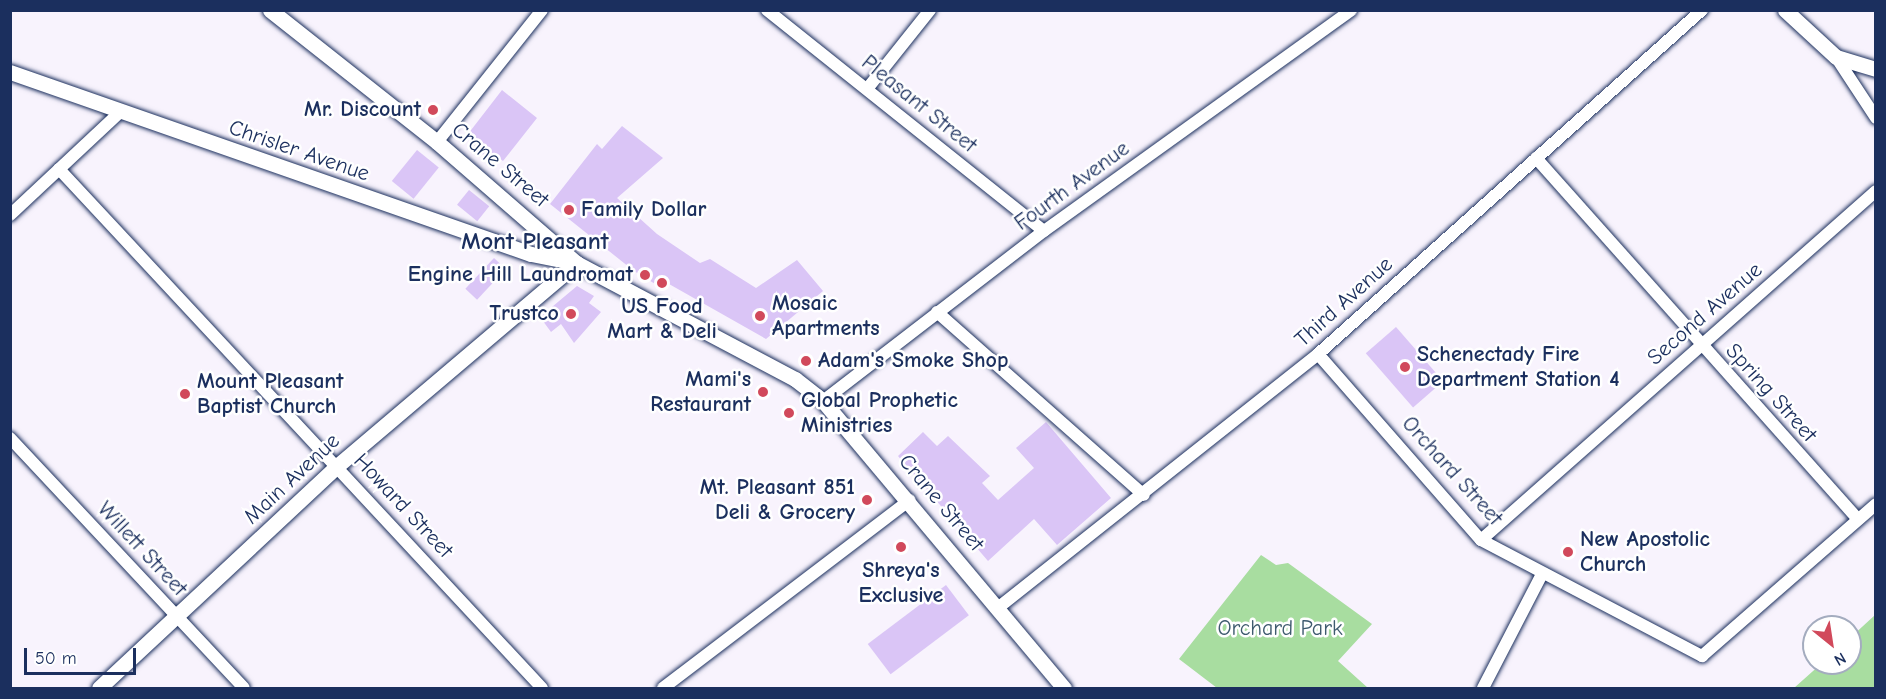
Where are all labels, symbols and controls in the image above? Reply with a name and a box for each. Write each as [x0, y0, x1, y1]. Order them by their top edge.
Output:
street label: Pleasant Street [856, 49, 982, 159]
place label: Mr. Discount [304, 97, 421, 123]
marker: Mr. Discount [426, 103, 440, 117]
street label: Chrisler Avenue [225, 115, 373, 187]
street label: Crane Street [446, 117, 554, 213]
street label: Fourth Avenue [1009, 136, 1135, 236]
place label: Family Dollar [581, 197, 706, 223]
marker: Family Dollar [562, 203, 576, 217]
district label: Mont Pleasant [461, 228, 609, 256]
street label: Third Avenue [1290, 251, 1398, 353]
street label: Second Avenue [1642, 257, 1768, 371]
place label: Engine Hill Laundromat [408, 262, 633, 288]
marker: Engine Hill Laundromat [638, 268, 652, 282]
marker: US Food Mart & Deli [655, 276, 669, 290]
place label: Mosaic Apartments [772, 290, 880, 342]
place label: US Food Mart & Deli [607, 293, 717, 344]
place label: Trustco [489, 301, 559, 327]
marker: Trustco [564, 307, 578, 321]
marker: Mosaic Apartments [753, 309, 767, 323]
street label: Spring Street [1720, 338, 1822, 448]
place label: Schenectady Fire Department Station 4 [1417, 341, 1619, 392]
place label: Adam's Smoke Shop [818, 348, 1008, 374]
marker: Adam's Smoke Shop [799, 354, 813, 368]
marker: Schenectady Fire Department Station 4 [1398, 360, 1412, 374]
place label: Mami's Restaurant [650, 366, 751, 418]
place label: Mount Pleasant Baptist Church [197, 368, 344, 420]
marker: Mami's Restaurant [756, 385, 770, 399]
marker: Mount Pleasant Baptist Church [178, 387, 192, 401]
place label: Global Prophetic Ministries [801, 387, 958, 439]
marker: Global Prophetic Ministries [782, 406, 796, 420]
street label: Orchard Street [1396, 411, 1508, 531]
street label: Main Avenue [239, 428, 345, 530]
street label: Howard Street [348, 448, 458, 564]
street label: Crane Street [893, 449, 989, 557]
place label: Mt. Pleasant 851 Deli & Grocery [700, 474, 855, 526]
marker: Mt. Pleasant 851 Deli & Grocery [860, 493, 874, 507]
street label: Willett Street [92, 496, 192, 602]
place label: New Apostolic Church [1580, 526, 1710, 578]
marker: Shreya's Exclusive [894, 540, 908, 554]
marker: New Apostolic Church [1561, 545, 1575, 559]
place label: Shreya's Exclusive [859, 557, 943, 608]
north arrow [1802, 615, 1862, 675]
park label: Orchard Park [1217, 616, 1343, 642]
scale bar [27, 636, 140, 674]
text: 50 m [35, 648, 77, 669]
text: N [1831, 648, 1849, 669]

